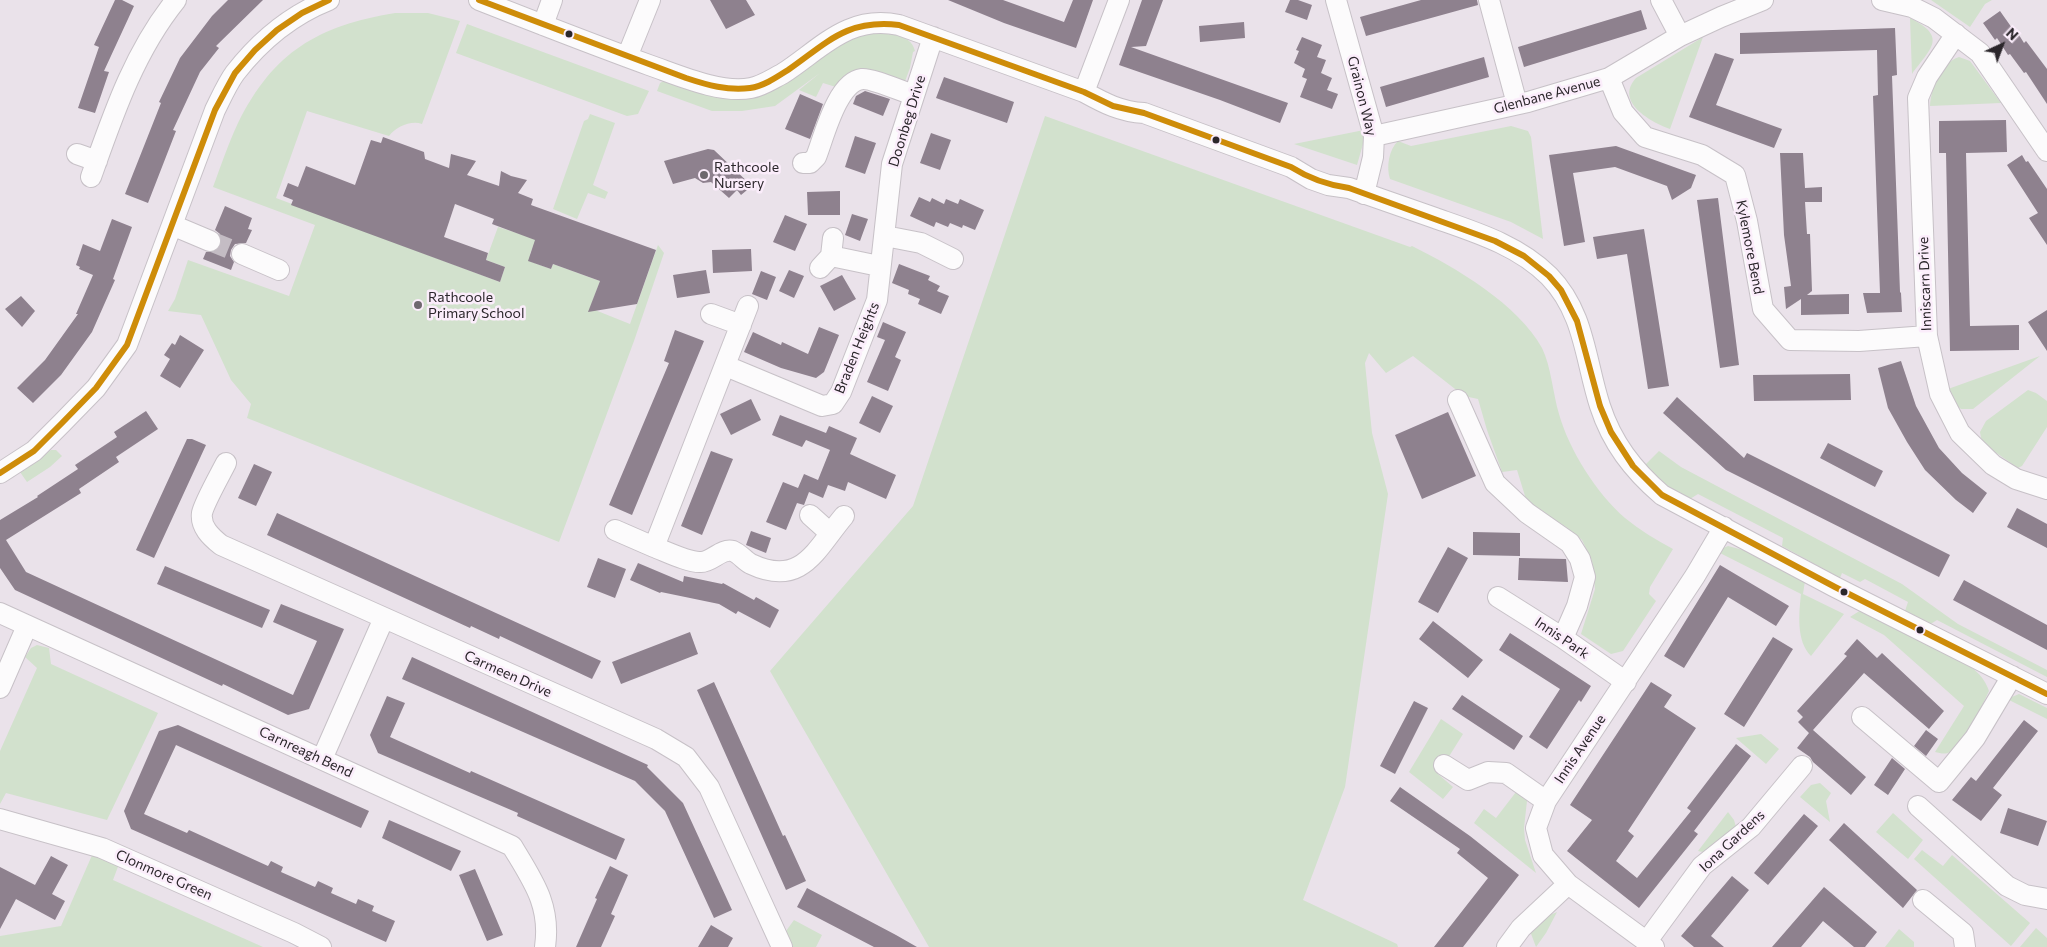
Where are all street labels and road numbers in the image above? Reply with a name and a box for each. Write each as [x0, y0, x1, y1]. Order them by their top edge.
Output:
street label: Grainon Way [1344, 54, 1380, 138]
street label: Doonbeg Drive [885, 73, 929, 169]
street label: Glenbane Avenue [1492, 73, 1602, 117]
street label: Kylemore Bend [1733, 198, 1767, 296]
street label: Inniscarn Drive [1915, 237, 1935, 331]
street label: Braden Heights [831, 300, 883, 396]
street label: Innis Park [1532, 614, 1592, 662]
street label: Carmeen Drive [462, 647, 554, 701]
street label: Innis Avenue [1551, 711, 1609, 787]
street label: Carnreagh Bend [256, 723, 356, 781]
street label: Iona Gardens [1696, 807, 1768, 875]
street label: Clonmore Green [113, 846, 215, 904]

